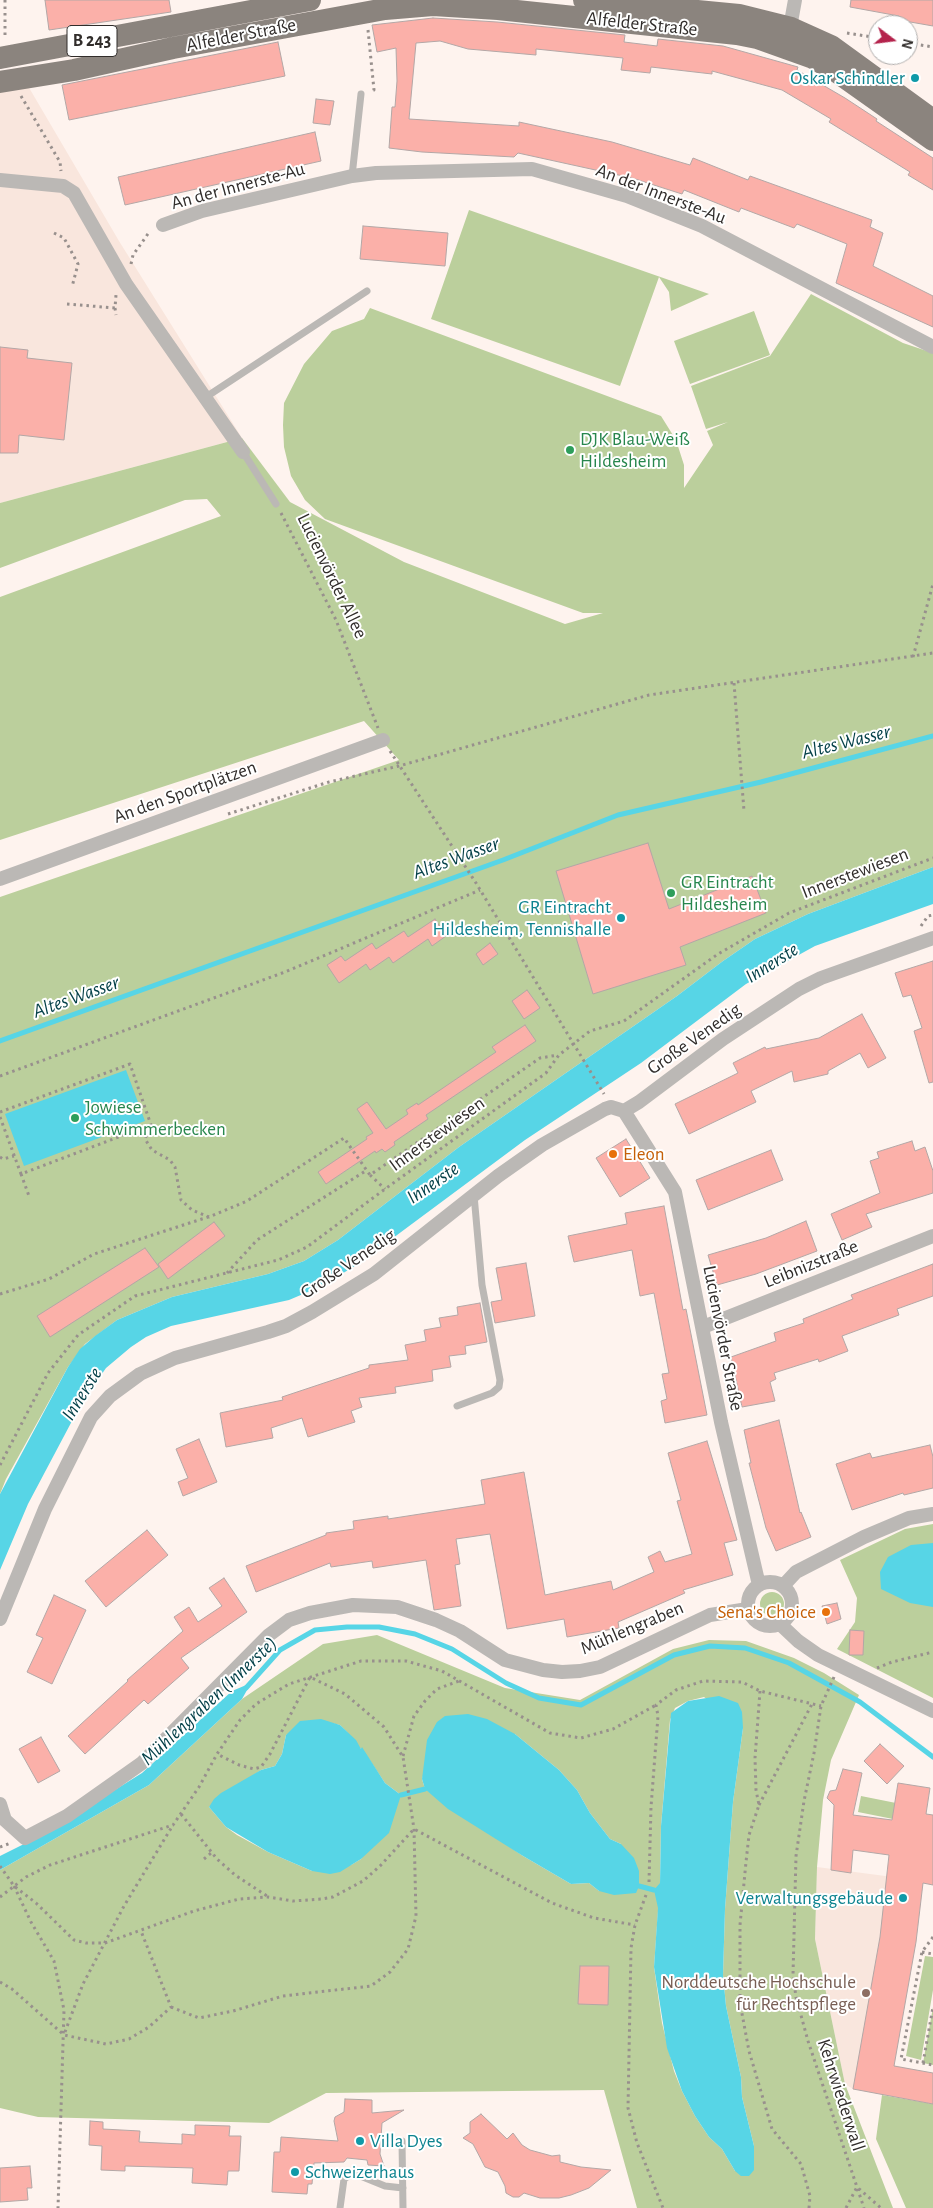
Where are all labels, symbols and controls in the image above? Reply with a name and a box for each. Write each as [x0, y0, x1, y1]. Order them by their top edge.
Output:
street label: Alfelder Straße [585, 7, 699, 41]
street label: Alfelder Straße [184, 13, 298, 57]
north arrow [868, 15, 918, 65]
road number: B 243 [67, 26, 117, 56]
text: N [899, 37, 915, 50]
place label: Oskar Schindler [790, 67, 905, 89]
marker: Oskar Schindler [909, 72, 921, 84]
street label: An der Innerste-Au [169, 157, 307, 215]
street label: An der Innerste-Au [593, 159, 729, 229]
place label: DJK Blau-Weiß Hildesheim [580, 428, 690, 472]
marker: DJK Blau-Weiß Hildesheim [564, 444, 576, 456]
street label: Lucienvörder Allee [292, 510, 372, 642]
water label: Altes Wasser [799, 719, 893, 765]
street label: An den Sportplätzen [110, 756, 260, 828]
water label: Altes Wasser [410, 831, 502, 885]
street label: Innerstewiesen [798, 842, 912, 904]
place label: GR Eintracht Hildesheim [681, 871, 774, 915]
marker: GR Eintracht Hildesheim [665, 887, 677, 899]
place label: GR Eintracht Hildesheim, Tennishalle [432, 896, 611, 940]
marker: GR Eintracht Hildesheim, Tennishalle [615, 912, 627, 924]
water label: Innerste [741, 937, 803, 989]
water label: Altes Wasser [30, 970, 122, 1024]
street label: Große Venedig [643, 998, 745, 1080]
street label: Innerstewiesen [385, 1092, 489, 1176]
place label: Jowiese Schwimmerbecken [85, 1096, 226, 1140]
marker: Jowiese Schwimmerbecken [69, 1112, 81, 1124]
place label: Eleon [623, 1143, 665, 1165]
marker: Eleon [607, 1148, 619, 1160]
water label: Innerste [402, 1157, 464, 1209]
street label: Große Venedig [296, 1224, 400, 1304]
street label: Leibnizstraße [760, 1235, 862, 1293]
street label: Lucienvörder Straße [698, 1263, 748, 1413]
water label: Innerste [56, 1363, 108, 1425]
street label: Mühlengraben [577, 1596, 687, 1660]
place label: Sena's Choice [717, 1601, 816, 1623]
marker: Sena's Choice [820, 1606, 832, 1618]
water label: Mühlengraben (Innerste) [136, 1632, 282, 1770]
place label: Verwaltungsgebäude [736, 1887, 893, 1909]
marker: Verwaltungsgebäude [897, 1892, 909, 1904]
place label: Norddeutsche Hochschule für Rechtspflege [661, 1971, 856, 2015]
marker: Norddeutsche Hochschule für Rechtspflege [860, 1987, 872, 1999]
street label: Kehrwiederwall [812, 2036, 870, 2154]
place label: Villa Dyes [370, 2130, 443, 2152]
marker: Villa Dyes [354, 2135, 366, 2147]
place label: Schweizerhaus [305, 2161, 414, 2183]
marker: Schweizerhaus [289, 2166, 301, 2178]

